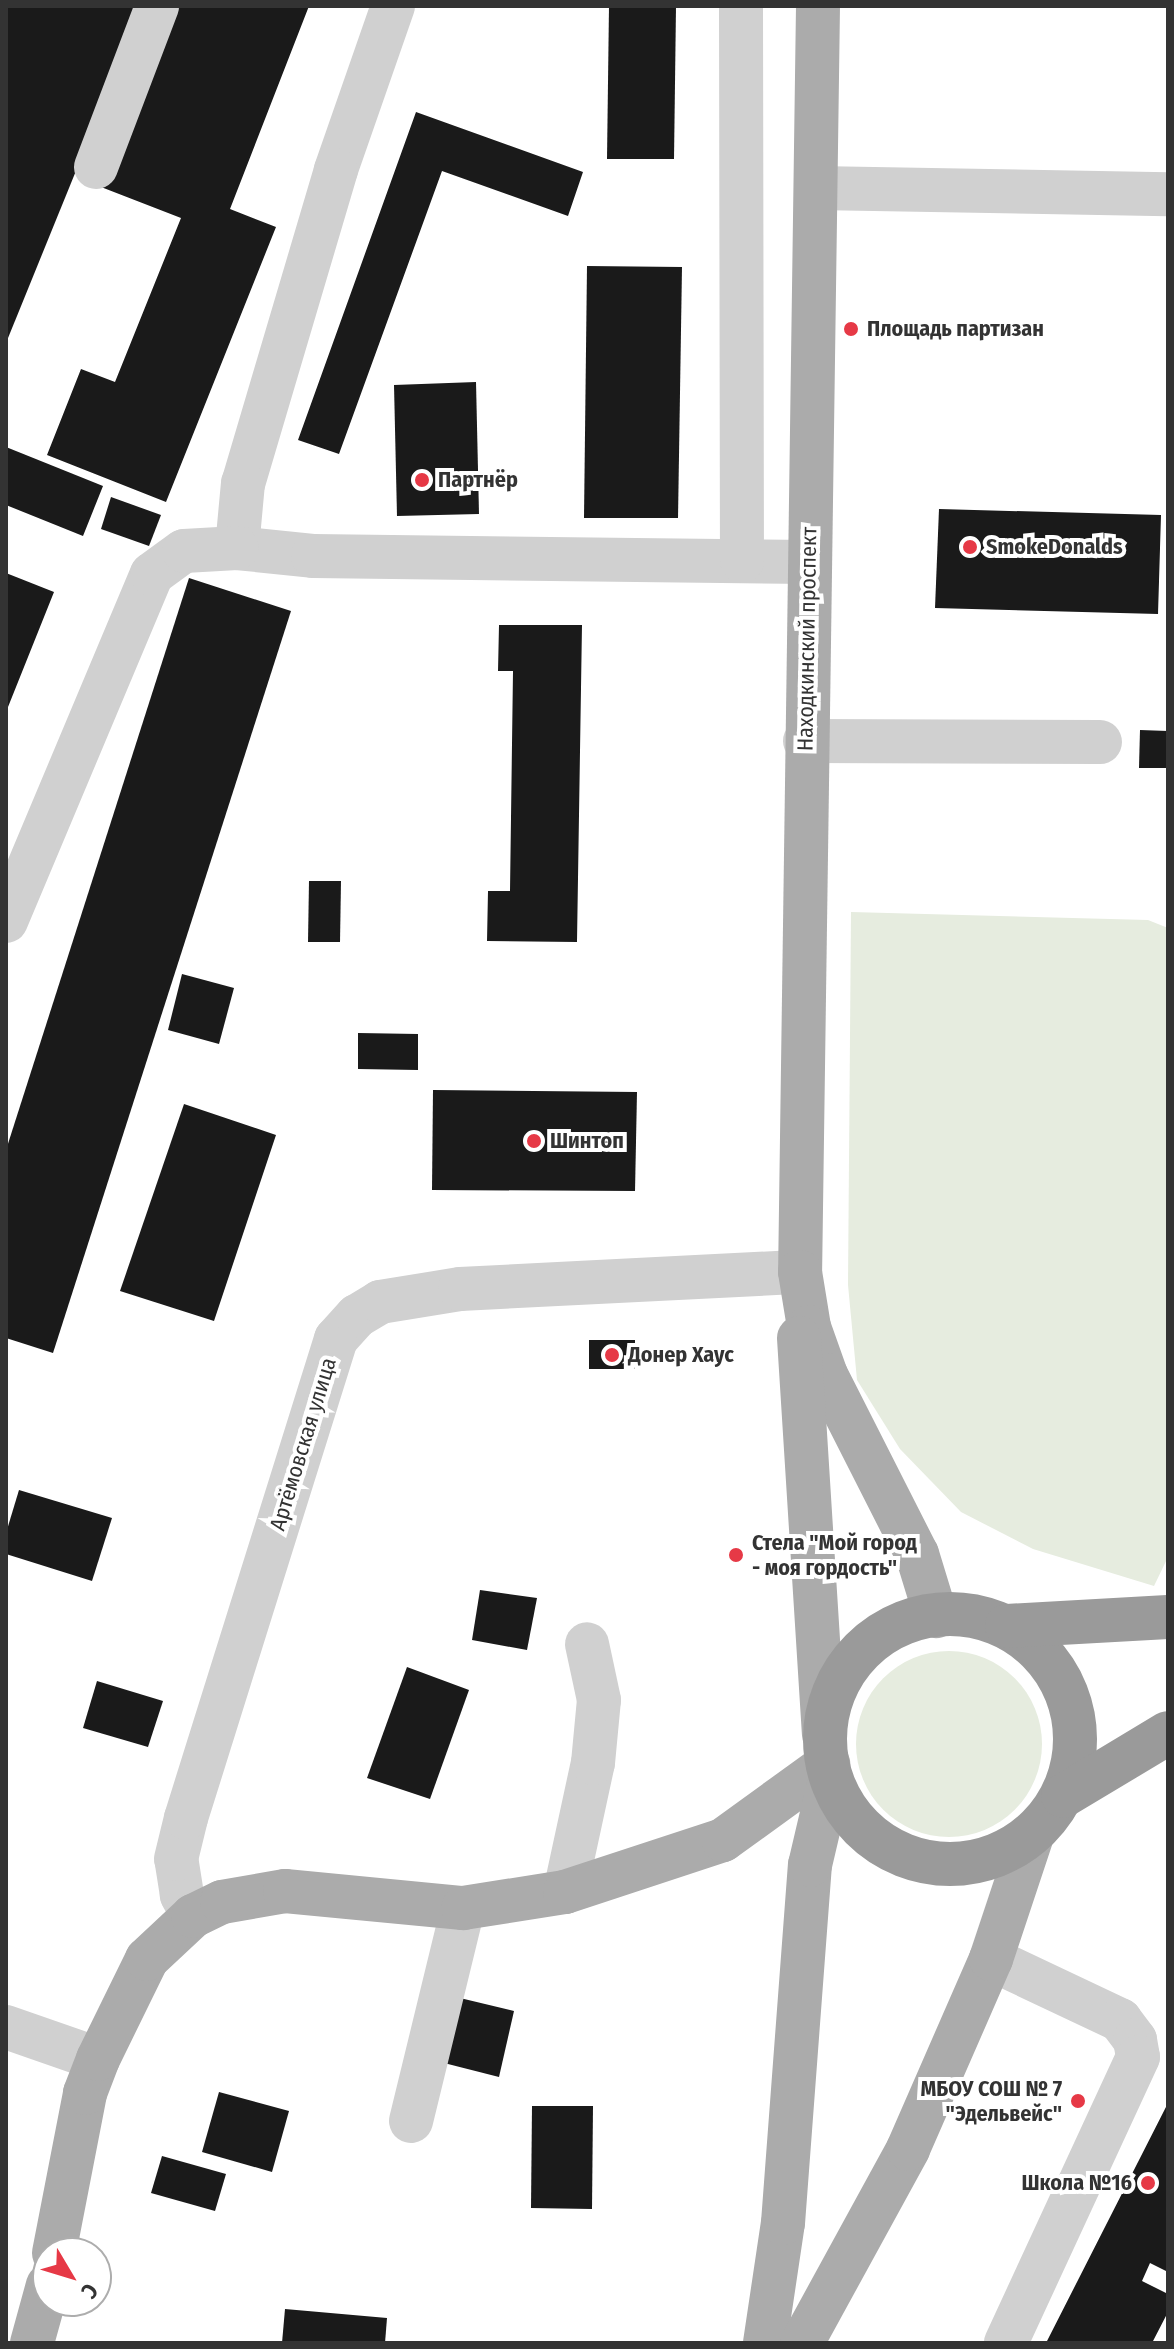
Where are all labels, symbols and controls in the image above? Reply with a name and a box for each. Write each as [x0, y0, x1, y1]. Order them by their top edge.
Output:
place label: Площадь партизан [867, 316, 1044, 342]
marker: Площадь партизан [842, 320, 860, 338]
place label: Партнёр [438, 467, 518, 493]
marker: Партнёр [413, 471, 431, 489]
street label: Находкинский проспект [792, 527, 822, 751]
place label: SmokeDonalds [986, 534, 1123, 560]
marker: SmokeDonalds [961, 538, 979, 556]
place label: Шинтоп [550, 1128, 624, 1154]
marker: Шинтоп [525, 1132, 543, 1150]
place label: Донер Хаус [628, 1342, 734, 1368]
marker: Донер Хаус [603, 1346, 621, 1364]
street label: Артёмовская улица [264, 1354, 342, 1534]
place label: Стела "Мой город - моя гордость" [752, 1529, 917, 1580]
marker: Стела "Мой город - моя гордость" [727, 1546, 745, 1564]
place label: МБОУ СОШ № 7 "Эдельвейс" [920, 2075, 1062, 2126]
marker: МБОУ СОШ № 7 "Эдельвейс" [1069, 2092, 1087, 2110]
place label: Школа №16 [1021, 2170, 1132, 2196]
marker: Школа №16 [1139, 2174, 1157, 2192]
north arrow [32, 2237, 112, 2317]
text: С [76, 2278, 104, 2304]

